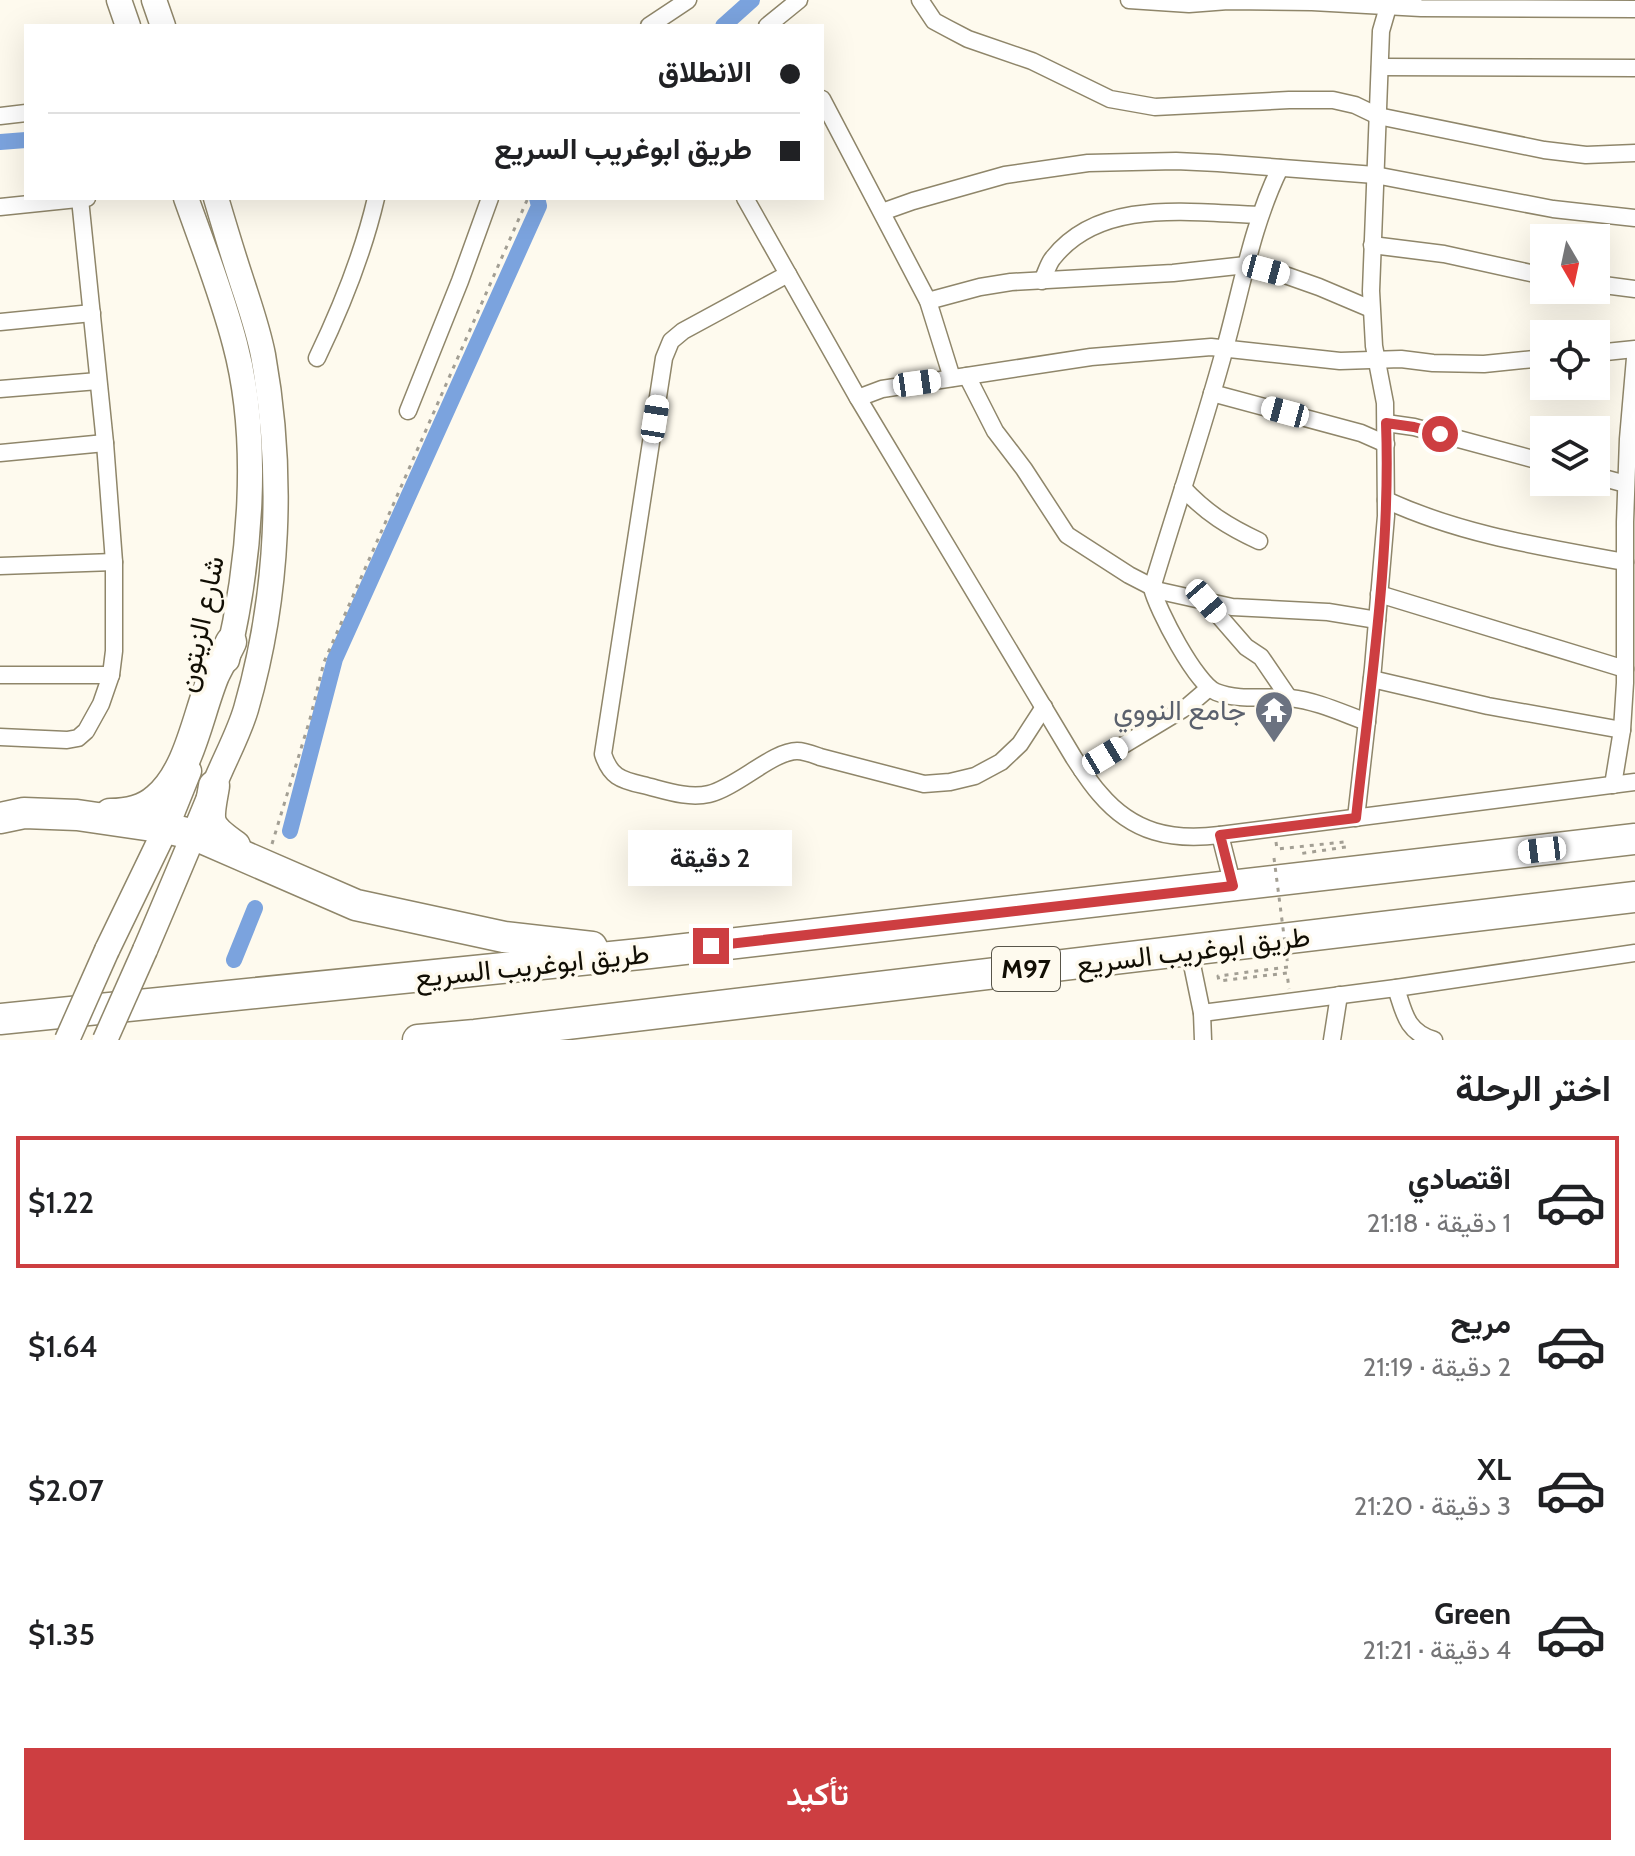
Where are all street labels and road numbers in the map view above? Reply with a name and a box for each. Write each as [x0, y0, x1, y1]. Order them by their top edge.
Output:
street label: شارع الزيتون [169, 553, 233, 696]
street label: طريق ابوغريب السريع [1074, 919, 1312, 984]
street label: طريق ابوغريب السريع [413, 936, 651, 997]
road number: M97 [992, 947, 1060, 991]

